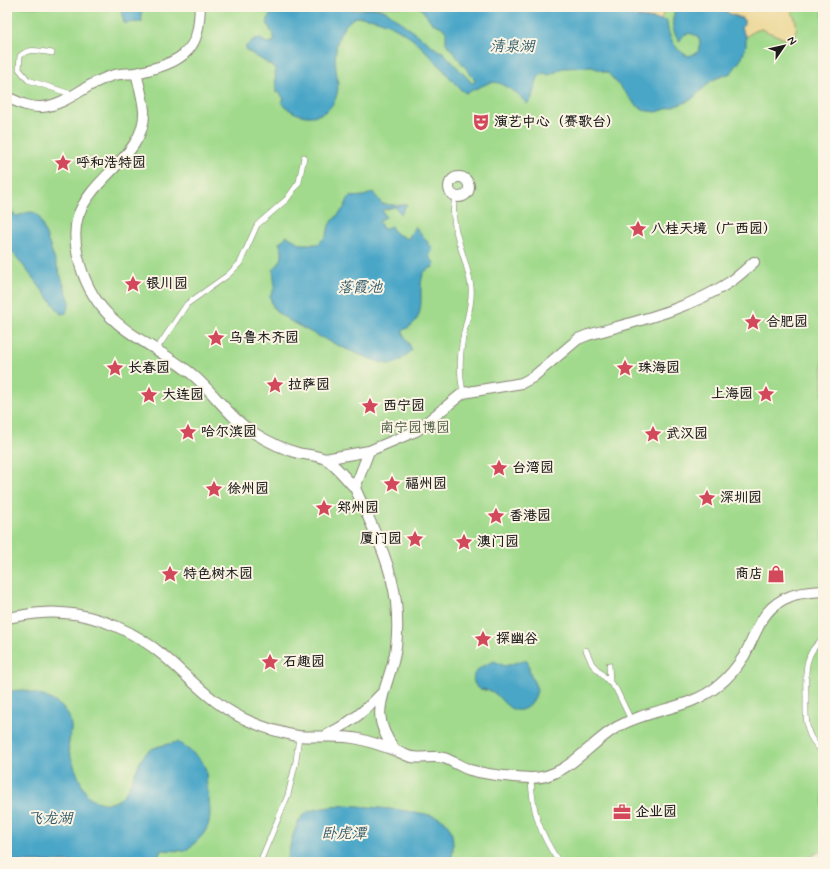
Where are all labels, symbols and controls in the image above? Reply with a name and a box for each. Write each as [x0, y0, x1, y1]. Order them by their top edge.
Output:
north arrow [764, 26, 804, 66]
text: N [784, 34, 799, 48]
water label: 清泉湖 [489, 37, 536, 57]
theatre icon: 演艺中心（赛歌台） [471, 112, 491, 132]
place label: 演艺中心（赛歌台） [494, 113, 620, 131]
place icon: 呼和浩特园 [53, 153, 73, 173]
place label: 呼和浩特园 [76, 154, 146, 172]
place icon: 八桂天境（广西园） [628, 219, 648, 239]
place label: 八桂天境（广西园） [651, 220, 777, 238]
place icon: 银川园 [123, 274, 143, 294]
place label: 银川园 [146, 275, 188, 293]
water label: 落霞池 [337, 278, 383, 298]
place icon: 合肥园 [743, 312, 763, 332]
place label: 合肥园 [766, 313, 808, 331]
place icon: 乌鲁木齐园 [206, 328, 226, 348]
place label: 乌鲁木齐园 [229, 329, 299, 347]
place icon: 长春园 [105, 358, 125, 378]
place icon: 珠海园 [615, 358, 635, 378]
place label: 长春园 [128, 359, 170, 377]
place label: 珠海园 [638, 359, 680, 377]
place icon: 拉萨园 [265, 375, 285, 395]
place label: 拉萨园 [288, 376, 330, 394]
place icon: 上海园 [756, 384, 776, 404]
place icon: 大连园 [139, 385, 159, 405]
place label: 上海园 [711, 385, 753, 403]
place label: 大连园 [162, 386, 204, 404]
place icon: 西宁园 [360, 396, 380, 416]
place label: 西宁园 [383, 397, 425, 415]
park label: 南宁园博园 [380, 419, 450, 437]
place icon: 哈尔滨园 [178, 422, 198, 442]
place label: 哈尔滨园 [201, 423, 257, 441]
place icon: 武汉园 [643, 424, 663, 444]
place label: 武汉园 [666, 425, 708, 443]
place icon: 台湾园 [489, 458, 509, 478]
place label: 台湾园 [512, 459, 554, 477]
place icon: 福州园 [382, 474, 402, 494]
place label: 福州园 [405, 475, 447, 493]
place icon: 徐州园 [204, 479, 224, 499]
place label: 徐州园 [227, 480, 269, 498]
place icon: 深圳园 [697, 488, 717, 508]
place label: 深圳园 [720, 489, 762, 507]
place icon: 郑州园 [314, 498, 334, 518]
place label: 郑州园 [337, 499, 379, 517]
place icon: 香港园 [486, 506, 506, 526]
place label: 香港园 [509, 507, 551, 525]
place icon: 厦门园 [405, 529, 425, 549]
place label: 厦门园 [360, 530, 402, 548]
place icon: 澳门园 [454, 532, 474, 552]
place label: 澳门园 [477, 533, 519, 551]
place icon: 特色树木园 [160, 564, 180, 584]
shop icon: 商店 [766, 564, 786, 584]
place label: 特色树木园 [183, 565, 253, 583]
place label: 商店 [735, 565, 763, 583]
place icon: 探幽谷 [473, 629, 493, 649]
place label: 探幽谷 [496, 630, 538, 648]
place icon: 石趣园 [260, 652, 280, 672]
place label: 石趣园 [283, 653, 325, 671]
office icon: 企业园 [612, 802, 632, 822]
place label: 企业园 [635, 803, 677, 821]
water label: 飞龙湖 [27, 809, 74, 829]
water label: 卧虎潭 [321, 824, 368, 844]

